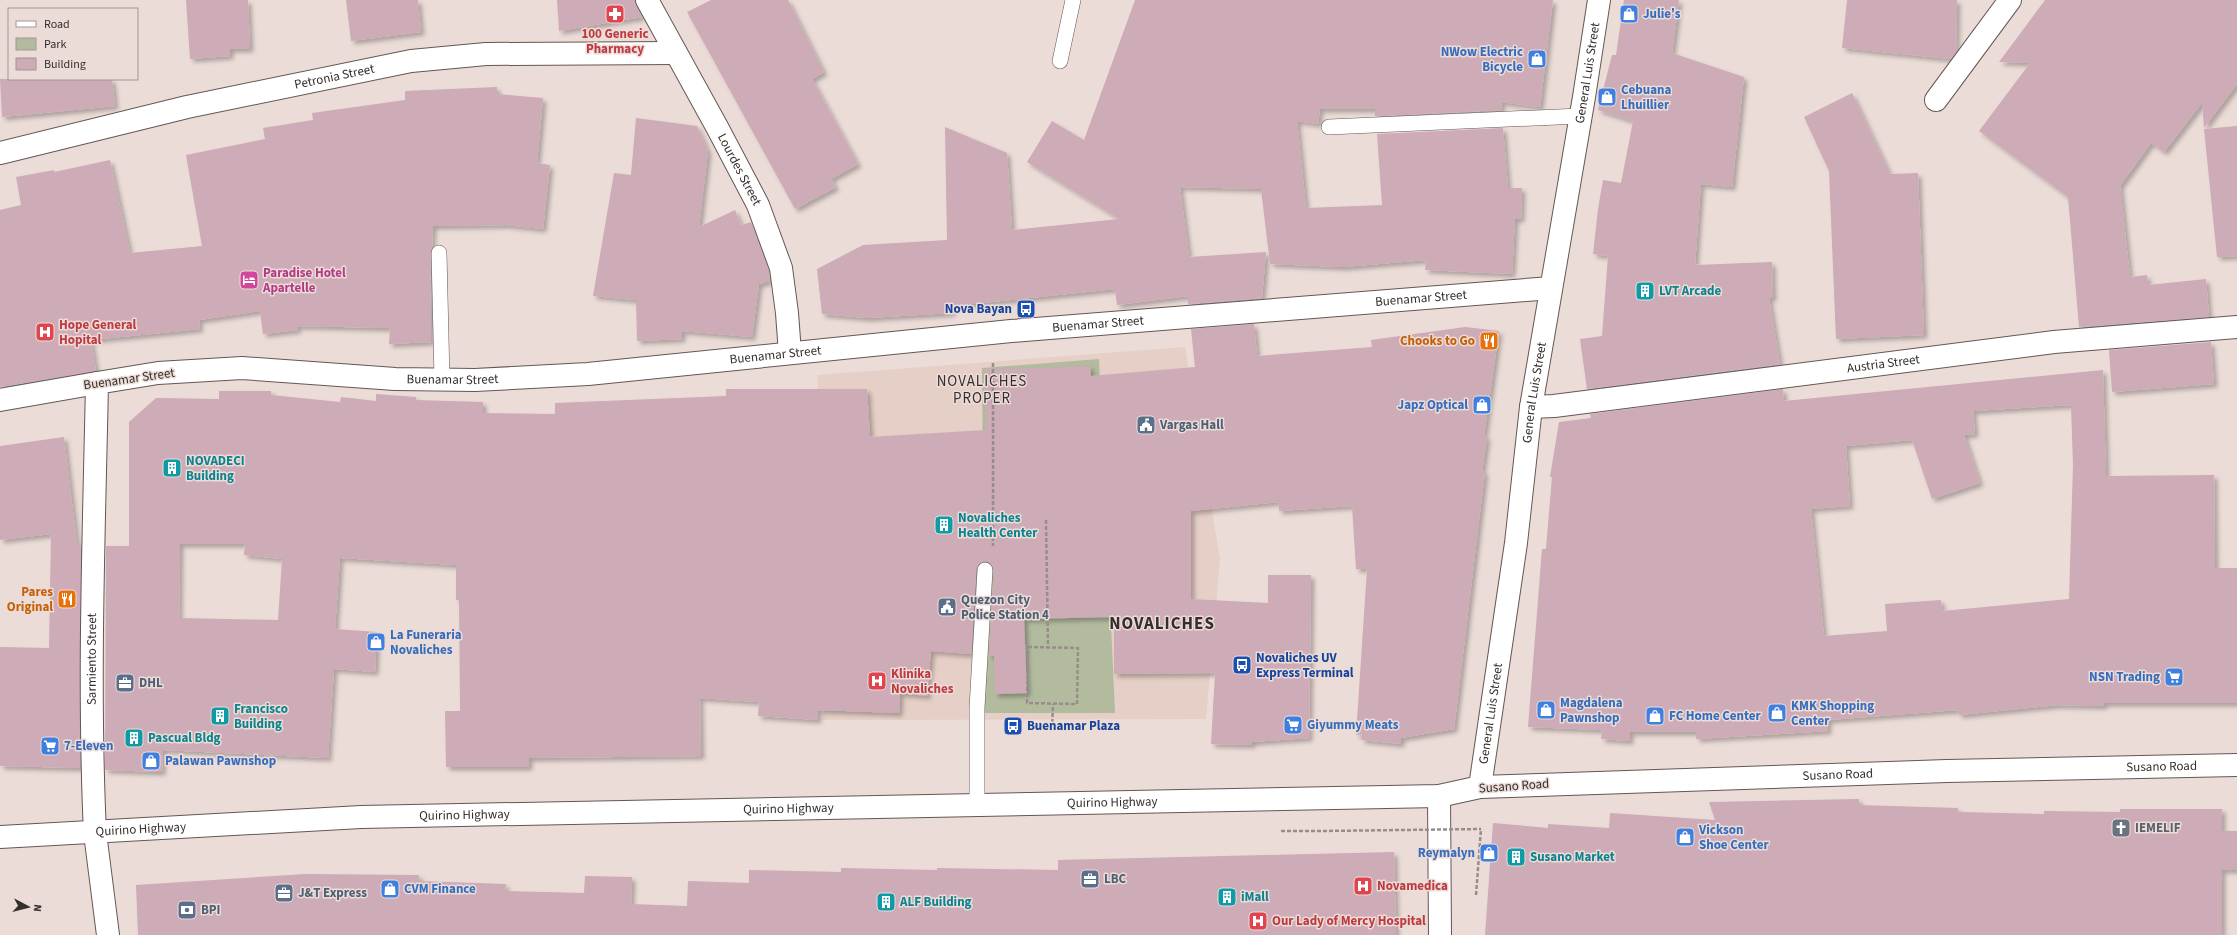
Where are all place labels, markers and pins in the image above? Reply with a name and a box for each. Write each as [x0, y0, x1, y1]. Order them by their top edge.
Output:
pharmacy icon: 100 Generic Pharmacy [604, 3, 626, 25]
shop icon: Julie's [1618, 3, 1640, 25]
place label: Julie's [1643, 5, 1681, 23]
place label: 100 Generic Pharmacy [581, 25, 649, 58]
place label: NWow Electric Bicycle [1441, 43, 1523, 76]
shop icon: NWow Electric Bicycle [1526, 48, 1548, 70]
place label: Cebuana Lhuillier [1621, 81, 1671, 114]
shop icon: Cebuana Lhuillier [1596, 86, 1618, 108]
place label: Paradise Hotel Apartelle [262, 264, 346, 297]
hotel icon: Paradise Hotel Apartelle [238, 269, 260, 291]
building icon: LVT Arcade [1634, 280, 1656, 302]
place label: LVT Arcade [1659, 282, 1722, 300]
bus stop icon: Nova Bayan [1015, 298, 1037, 320]
place label: Nova Bayan [945, 300, 1012, 318]
place label: Hope General Hopital [59, 316, 137, 349]
hospital icon: Hope General Hopital [34, 321, 56, 343]
restaurant icon: Chooks to Go [1478, 330, 1500, 352]
place label: Chooks to Go [1400, 332, 1475, 350]
shop icon: Japz Optical [1471, 394, 1493, 416]
place label: Japz Optical [1398, 396, 1468, 414]
public building icon: Vargas Hall [1135, 414, 1157, 436]
place label: Vargas Hall [1159, 416, 1224, 434]
place label: NOVADECI Building [186, 452, 245, 485]
building icon: NOVADECI Building [161, 457, 183, 479]
place label: Novaliches Health Center [958, 509, 1038, 542]
building icon: Novaliches Health Center [933, 514, 955, 536]
place label: Pares Original [7, 583, 53, 616]
restaurant icon: Pares Original [56, 588, 78, 610]
place label: Quezon City Police Station 4 [961, 591, 1049, 624]
public building icon: Quezon City Police Station 4 [936, 596, 958, 618]
place label: La Funeraria Novaliches [390, 626, 462, 659]
shop icon: La Funeraria Novaliches [365, 631, 387, 653]
place label: Novaliches UV Express Terminal [1256, 649, 1354, 682]
bus stop icon: Novaliches UV Express Terminal [1231, 654, 1253, 676]
place label: Klinika Novaliches [891, 665, 954, 698]
supermarket icon: NSN Trading [2163, 666, 2185, 688]
place label: NSN Trading [2089, 668, 2160, 686]
hospital icon: Klinika Novaliches [866, 670, 888, 692]
office icon: DHL [114, 672, 136, 694]
place label: DHL [139, 674, 163, 692]
place label: Magdalena Pawnshop [1560, 694, 1623, 727]
place label: KMK Shopping Center [1791, 697, 1874, 730]
shop icon: Magdalena Pawnshop [1535, 699, 1557, 721]
place label: Francisco Building [234, 700, 288, 733]
shop icon: KMK Shopping Center [1766, 702, 1788, 724]
building icon: Francisco Building [209, 705, 231, 727]
shop icon: FC Home Center [1644, 705, 1666, 727]
place label: FC Home Center [1669, 707, 1762, 725]
supermarket icon: Giyummy Meats [1282, 714, 1304, 736]
bus stop icon: Buenamar Plaza [1002, 715, 1024, 737]
place label: Giyummy Meats [1307, 716, 1399, 734]
place label: Buenamar Plaza [1027, 717, 1120, 735]
building icon: Pascual Bldg [123, 727, 145, 749]
place label: Pascual Bldg [148, 729, 221, 747]
supermarket icon: 7-Eleven [39, 735, 61, 757]
place label: 7-Eleven [64, 737, 114, 755]
shop icon: Palawan Pawnshop [140, 750, 162, 772]
place label: Palawan Pawnshop [165, 752, 276, 770]
church icon: IEMELIF [2110, 817, 2132, 839]
place label: IEMELIF [2135, 819, 2181, 837]
place label: Vickson Shoe Center [1698, 821, 1769, 854]
shop icon: Vickson Shoe Center [1674, 826, 1696, 848]
shop icon: Reymalyn [1478, 842, 1500, 864]
place label: Reymalyn [1418, 844, 1475, 862]
building icon: Susano Market [1505, 846, 1527, 868]
place label: Susano Market [1530, 848, 1615, 866]
office icon: LBC [1079, 868, 1101, 890]
place label: LBC [1104, 870, 1127, 888]
hospital icon: Novamedica [1352, 875, 1374, 897]
place label: Novamedica [1377, 877, 1448, 895]
shop icon: CVM Finance [379, 878, 401, 900]
place label: CVM Finance [404, 880, 476, 898]
office icon: J&T Express [273, 882, 295, 904]
place label: J&T Express [298, 884, 367, 902]
building icon: iMall [1216, 886, 1238, 908]
place label: iMall [1241, 888, 1269, 906]
building icon: ALF Building [875, 891, 897, 913]
place label: ALF Building [899, 893, 972, 911]
bank icon: BPI [176, 899, 198, 921]
place label: BPI [201, 901, 221, 919]
hospital icon: Our Lady of Mercy Hospital [1247, 910, 1269, 932]
place label: Our Lady of Mercy Hospital [1272, 912, 1426, 930]

